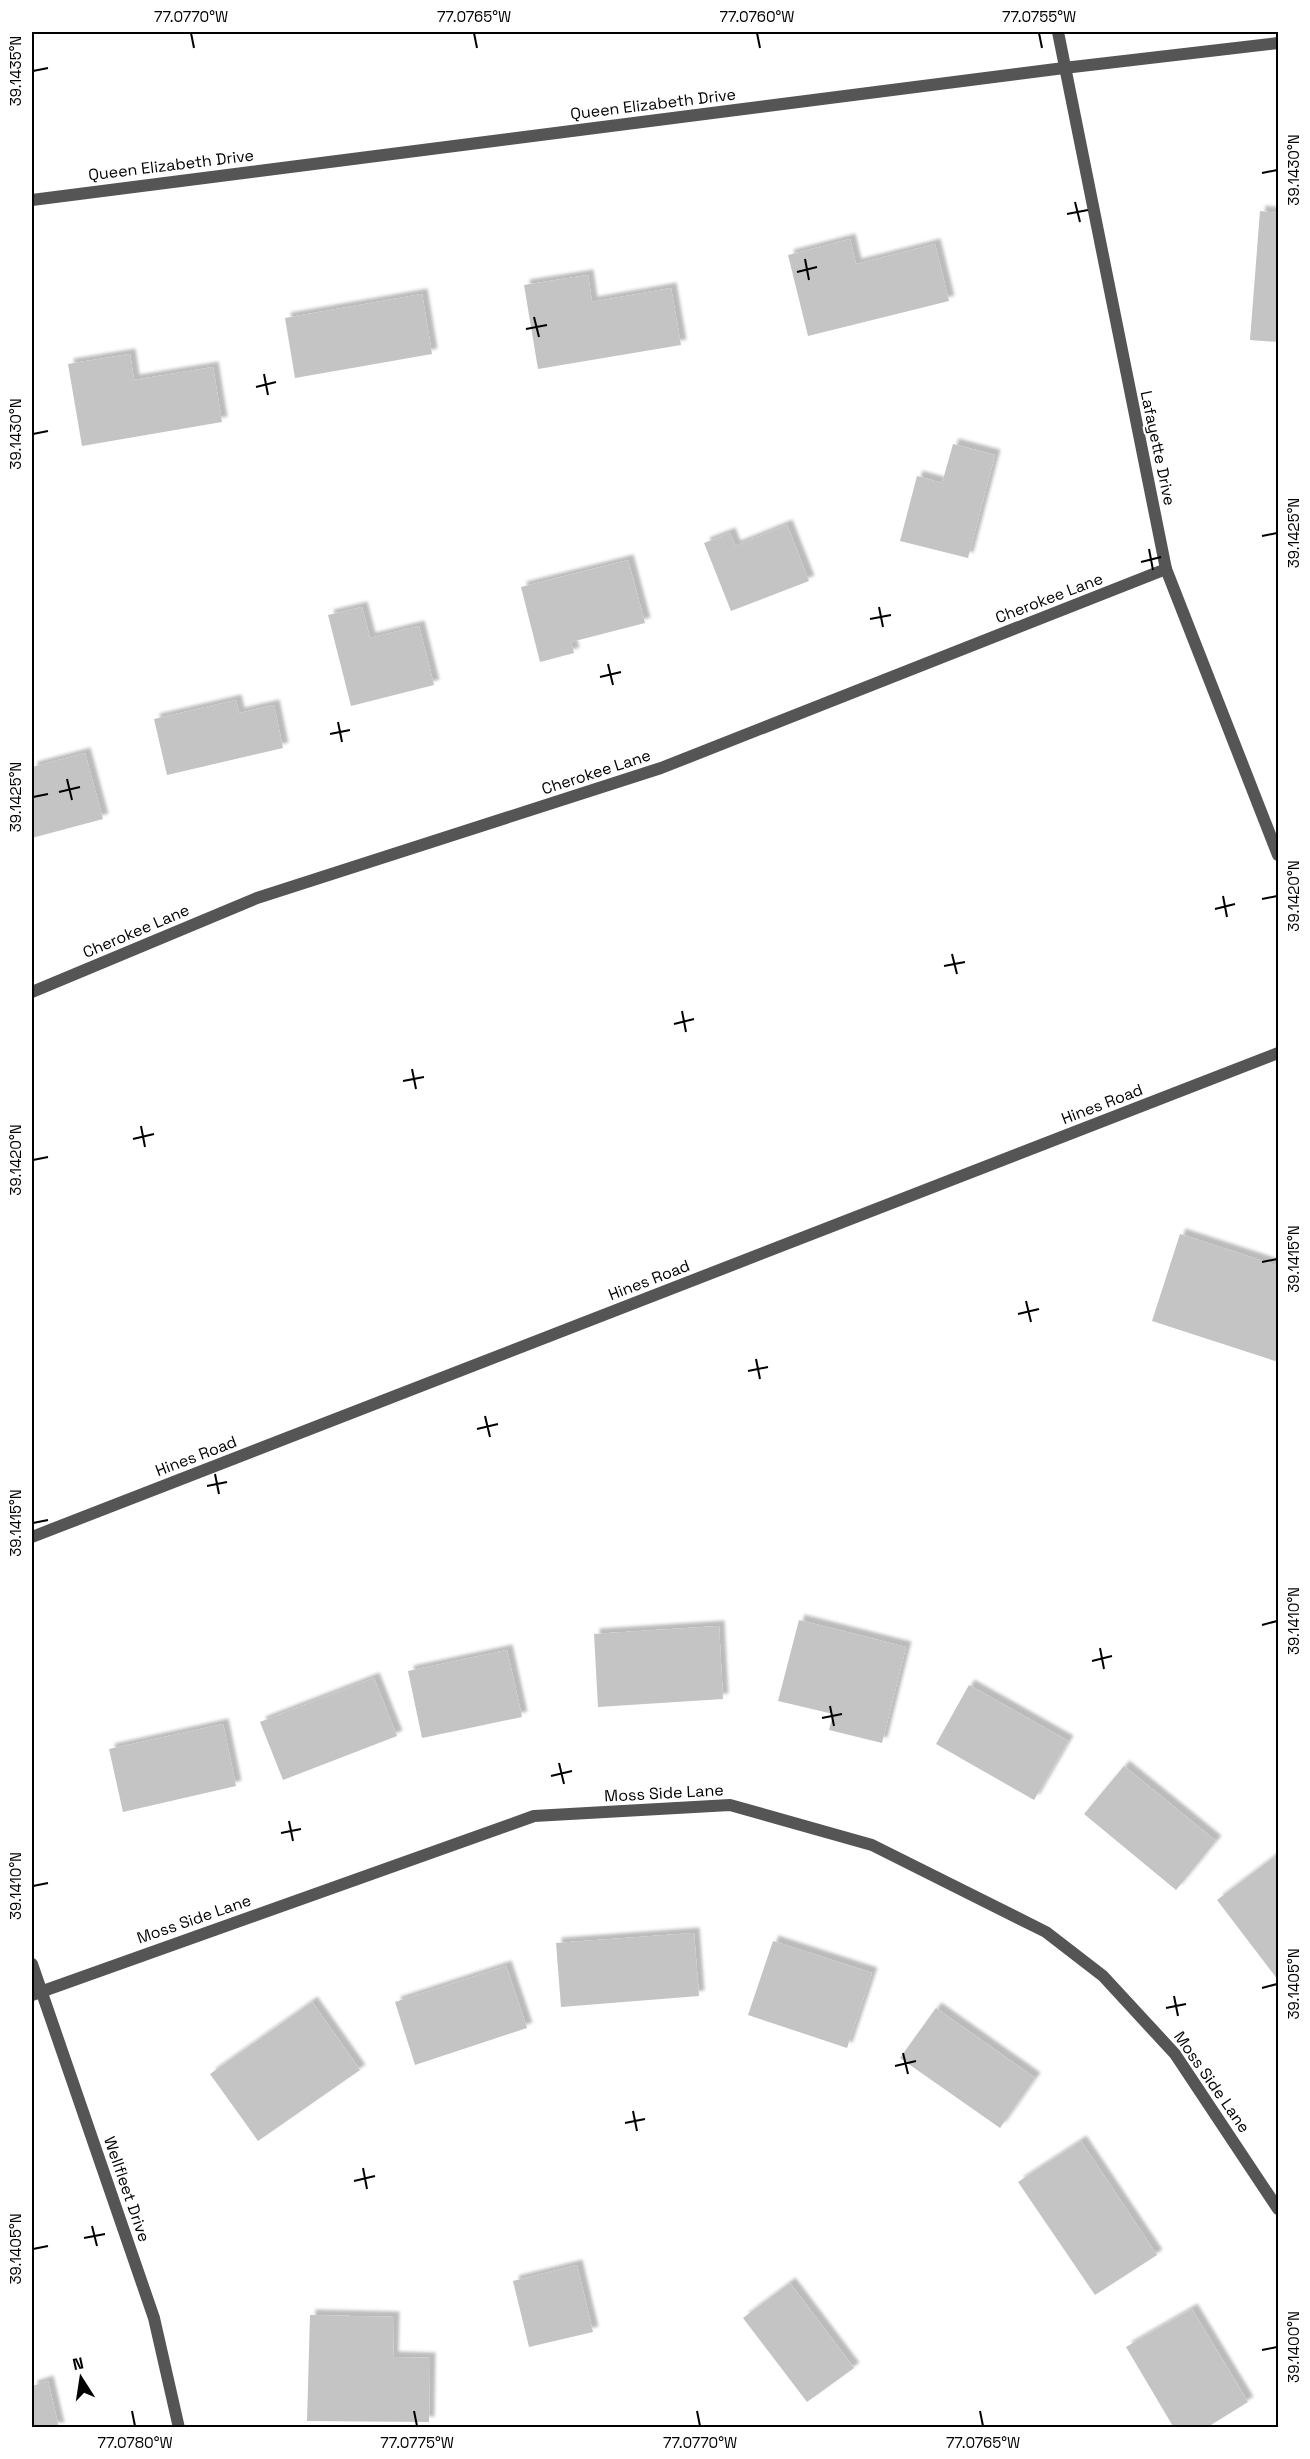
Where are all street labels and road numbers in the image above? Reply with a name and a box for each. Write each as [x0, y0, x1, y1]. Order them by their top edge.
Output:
street label: Queen Elizabeth Drive [569, 83, 737, 125]
street label: Queen Elizabeth Drive [87, 144, 255, 186]
street label: Lafayette Drive [1136, 389, 1180, 507]
street label: Cherokee Lane [992, 568, 1106, 628]
street label: Cherokee Lane [539, 744, 653, 800]
street label: Cherokee Lane [80, 899, 192, 963]
street label: Hines Road [1058, 1079, 1146, 1129]
street label: Hines Road [605, 1255, 693, 1305]
street label: Hines Road [152, 1431, 240, 1481]
street label: Moss Side Lane [604, 1779, 724, 1807]
street label: Moss Side Lane [134, 1890, 254, 1948]
street label: Moss Side Lane [1169, 2027, 1255, 2137]
street label: Wellfleet Drive [99, 2134, 155, 2244]

